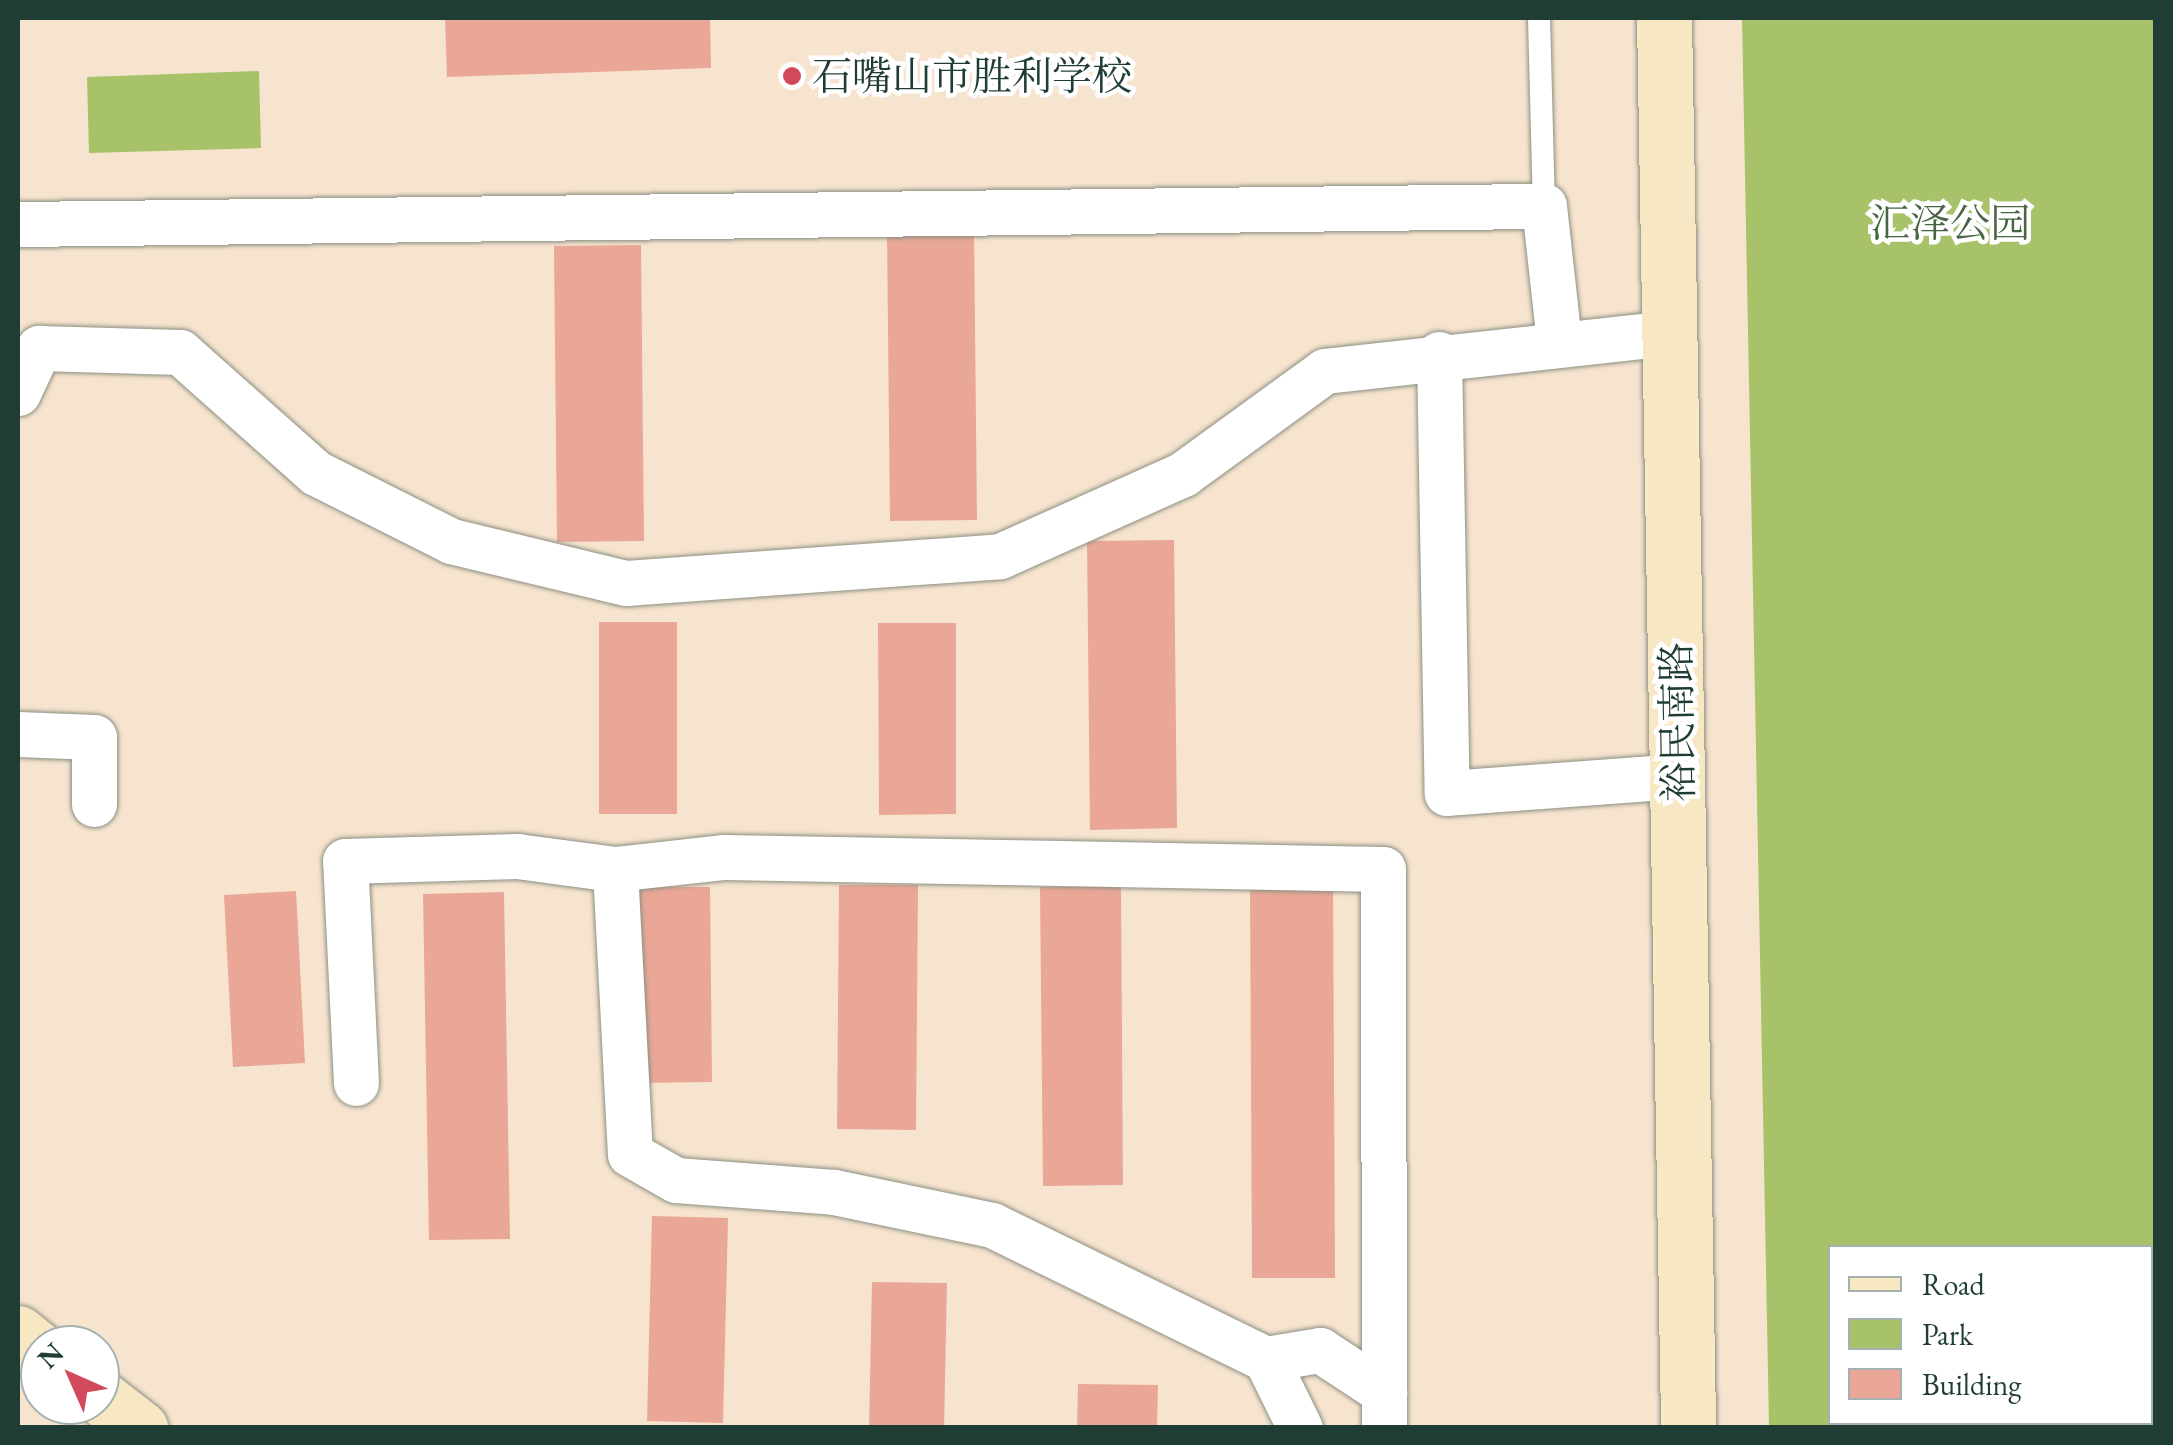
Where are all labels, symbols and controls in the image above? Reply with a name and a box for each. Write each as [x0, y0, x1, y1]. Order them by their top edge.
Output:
place label: 石嘴山市胜利学校 [812, 52, 1132, 100]
marker: 石嘴山市胜利学校 [781, 65, 803, 87]
park label: 汇泽公园 [1870, 199, 2030, 247]
street label: 裕民南路 [1652, 642, 1702, 802]
legend [1828, 1245, 2153, 1425]
text: Road [1922, 1265, 1985, 1304]
text: Park [1922, 1315, 1973, 1354]
north arrow [20, 1325, 120, 1425]
text: N [29, 1334, 71, 1376]
text: Building [1922, 1365, 2021, 1404]

